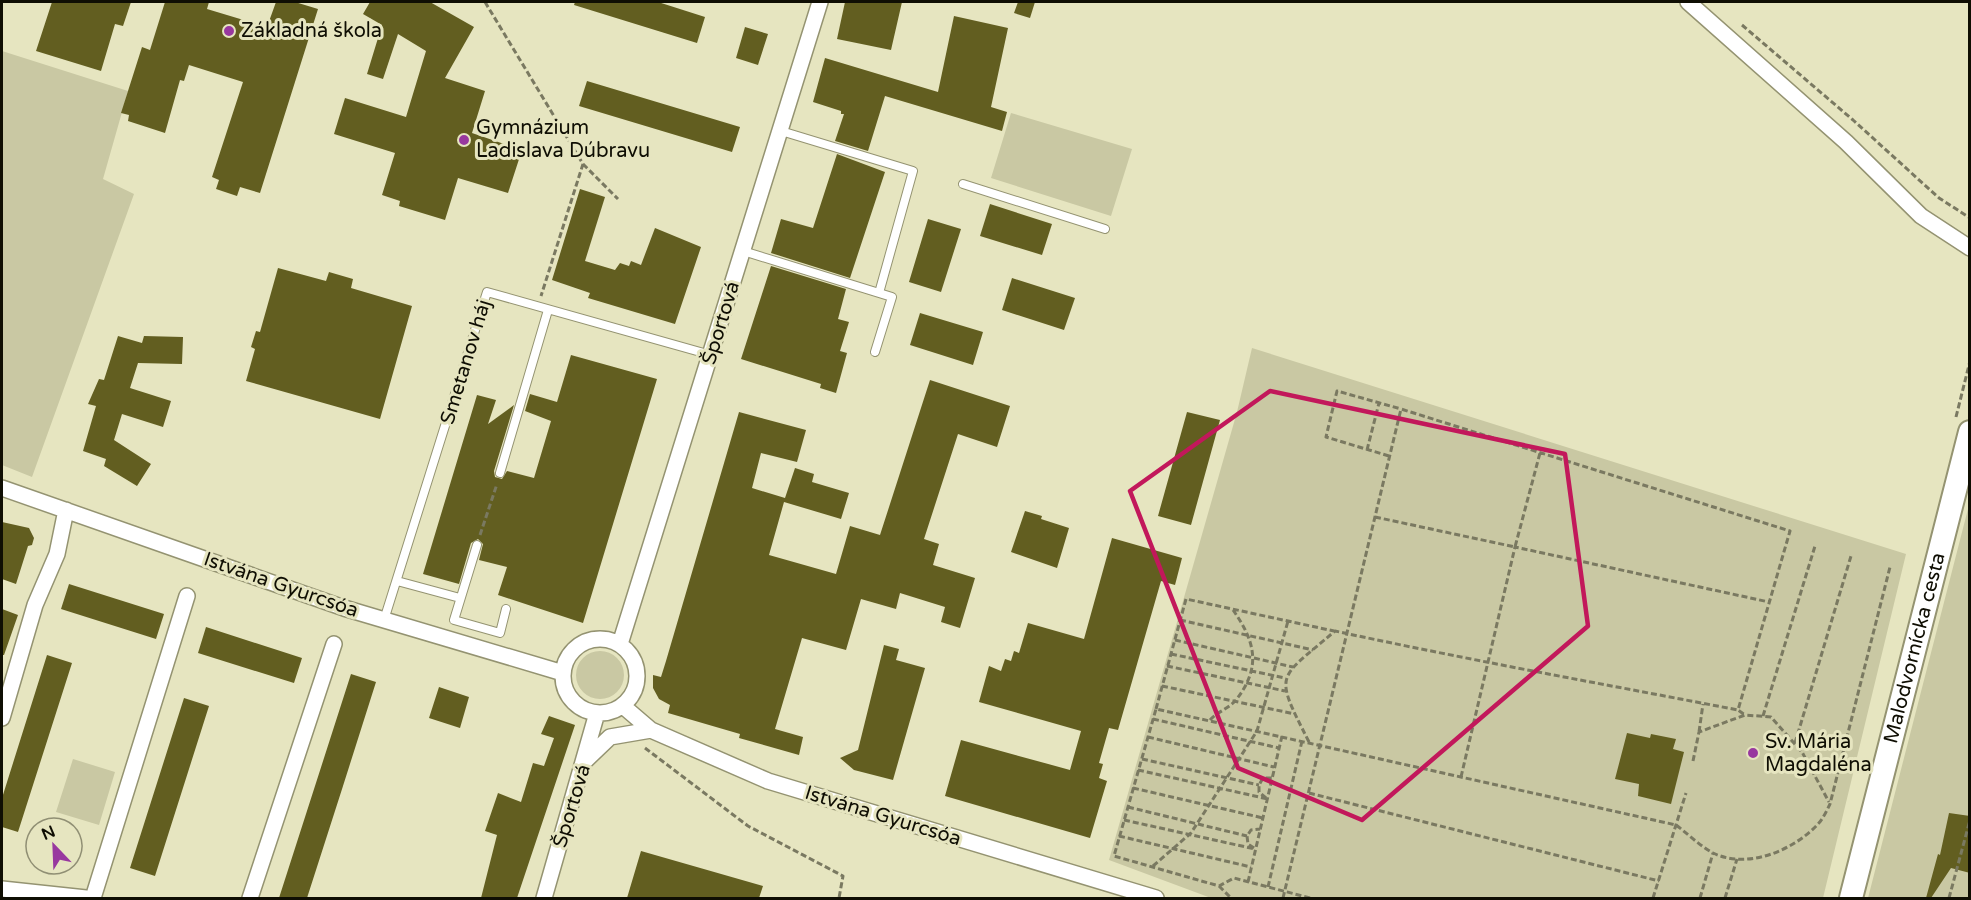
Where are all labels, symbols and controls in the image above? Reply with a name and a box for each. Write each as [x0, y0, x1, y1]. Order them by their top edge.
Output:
place label: Základná škola [241, 19, 382, 43]
marker: Základná škola [222, 24, 236, 38]
place label: Gymnázium Ladislava Dúbravu [476, 116, 650, 163]
marker: Gymnázium Ladislava Dúbravu [457, 133, 471, 147]
street label: Športová [696, 278, 745, 368]
street label: Smetanov háj [436, 297, 496, 427]
street label: Istvána Gyurcsóa [201, 547, 361, 623]
street label: Malodvornícka cesta [1879, 550, 1951, 746]
place label: Sv. Mária Magdaléna [1765, 730, 1872, 777]
marker: Sv. Mária Magdaléna [1746, 746, 1760, 760]
street label: Športová [547, 761, 596, 851]
street label: Istvána Gyurcsóa [802, 781, 964, 851]
north arrow [24, 816, 84, 876]
text: N [39, 821, 58, 845]

